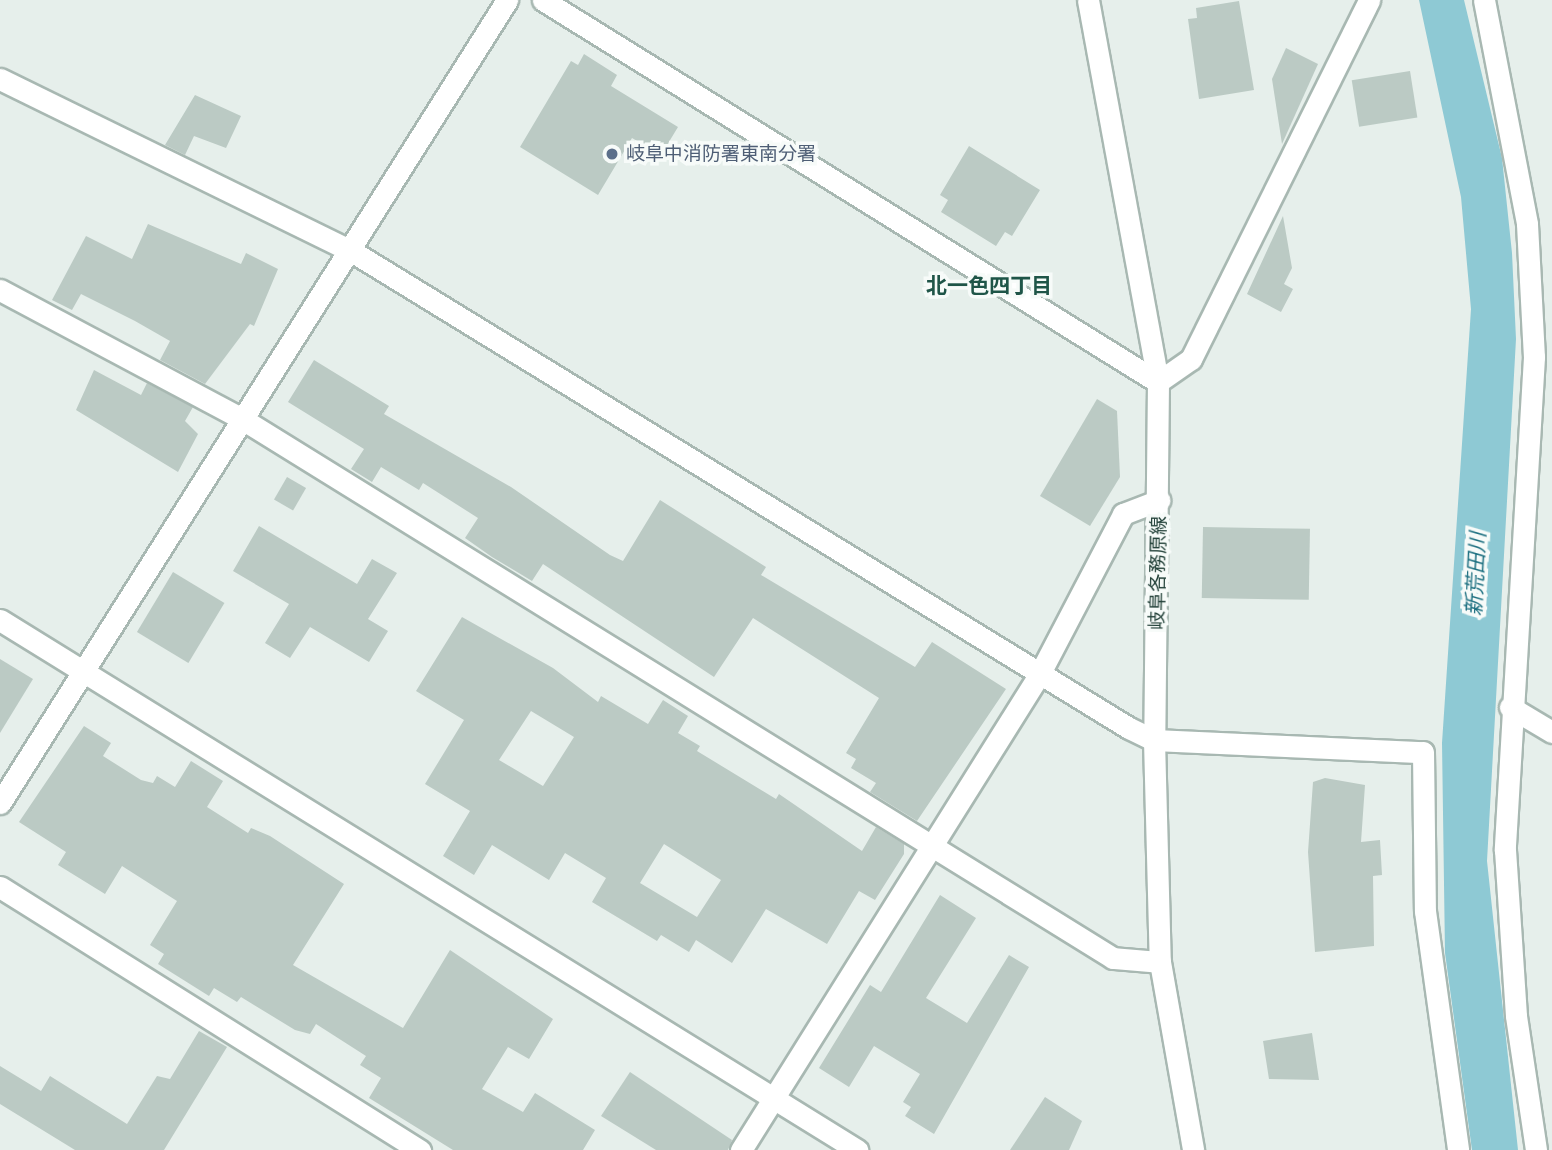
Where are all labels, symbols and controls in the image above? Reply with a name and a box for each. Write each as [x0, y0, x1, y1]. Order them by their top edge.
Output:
place label: 岐阜中消防署東南分署 [626, 143, 816, 165]
marker: 岐阜中消防署東南分署 [604, 146, 620, 162]
district label: 北一色四丁目 [926, 273, 1052, 299]
street label: 岐阜各務原線 [1146, 516, 1170, 630]
water label: 新荒田川 [1461, 531, 1491, 617]

